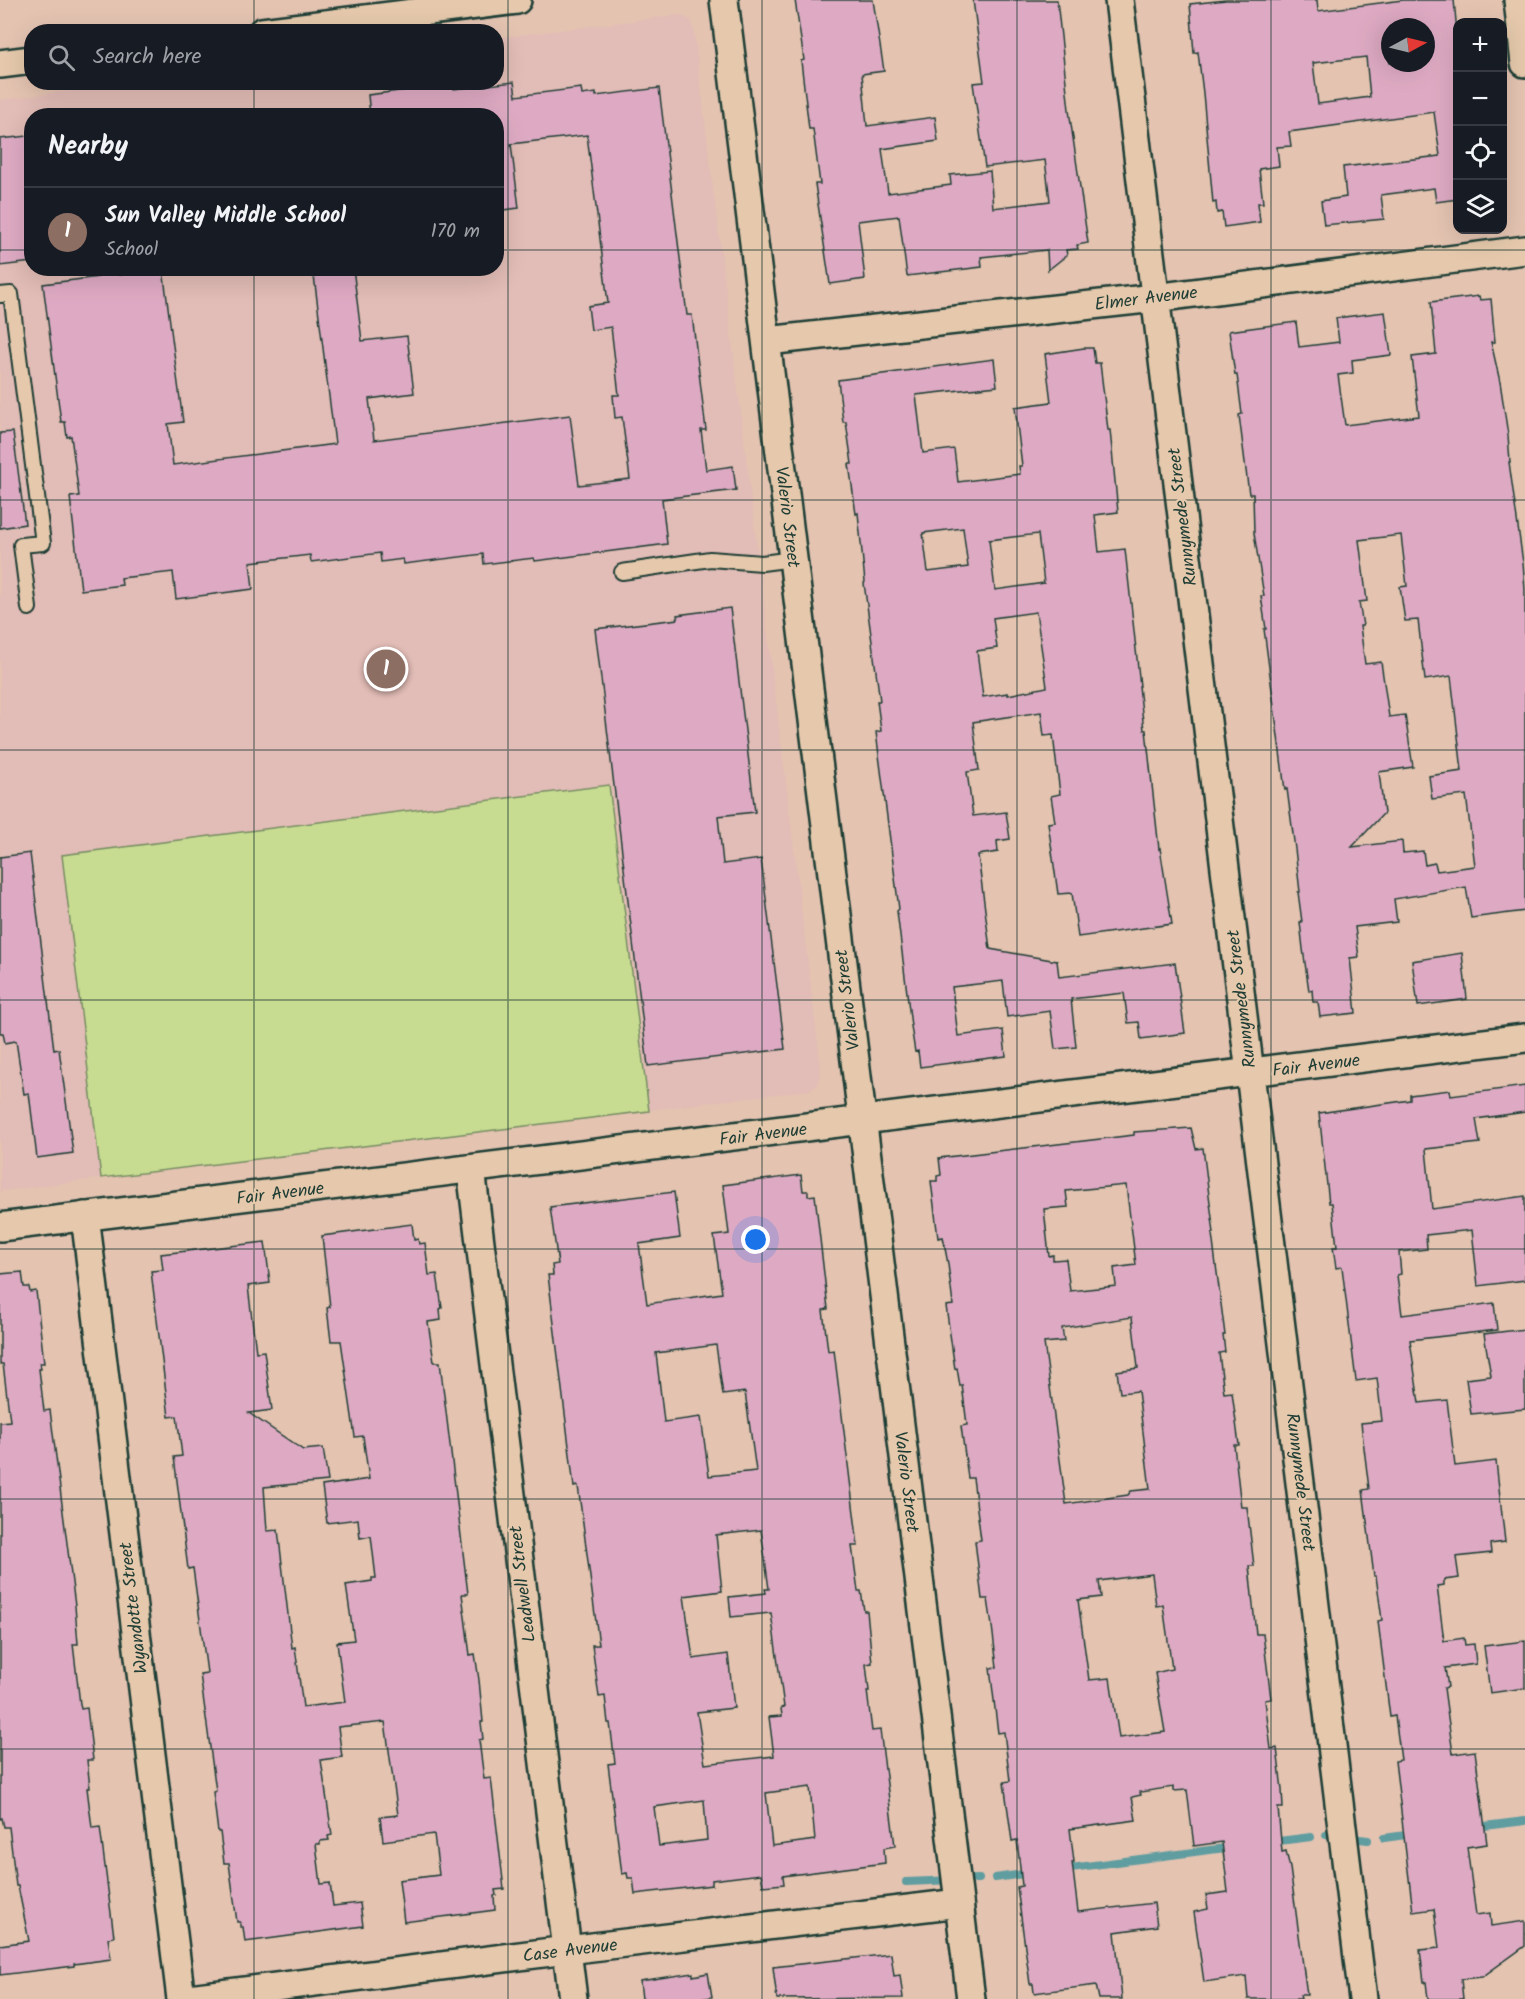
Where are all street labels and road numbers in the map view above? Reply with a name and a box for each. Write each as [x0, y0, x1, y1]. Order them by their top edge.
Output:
street label: Elmer Avenue [1093, 279, 1199, 320]
street label: Runnymede Street [1160, 445, 1206, 588]
street label: Valerio Street [766, 465, 807, 570]
street label: Runnymede Street [1219, 927, 1265, 1070]
street label: Valerio Street [828, 947, 869, 1052]
street label: Fair Avenue [1271, 1047, 1362, 1086]
street label: Fair Avenue [718, 1116, 809, 1155]
street label: Fair Avenue [235, 1175, 326, 1214]
street label: Runnymede Street [1277, 1411, 1323, 1554]
street label: Valerio Street [885, 1430, 926, 1535]
street label: Leadwell Street [502, 1523, 545, 1644]
street label: Wyandotte Street [112, 1539, 157, 1675]
street label: Case Avenue [521, 1931, 619, 1972]

